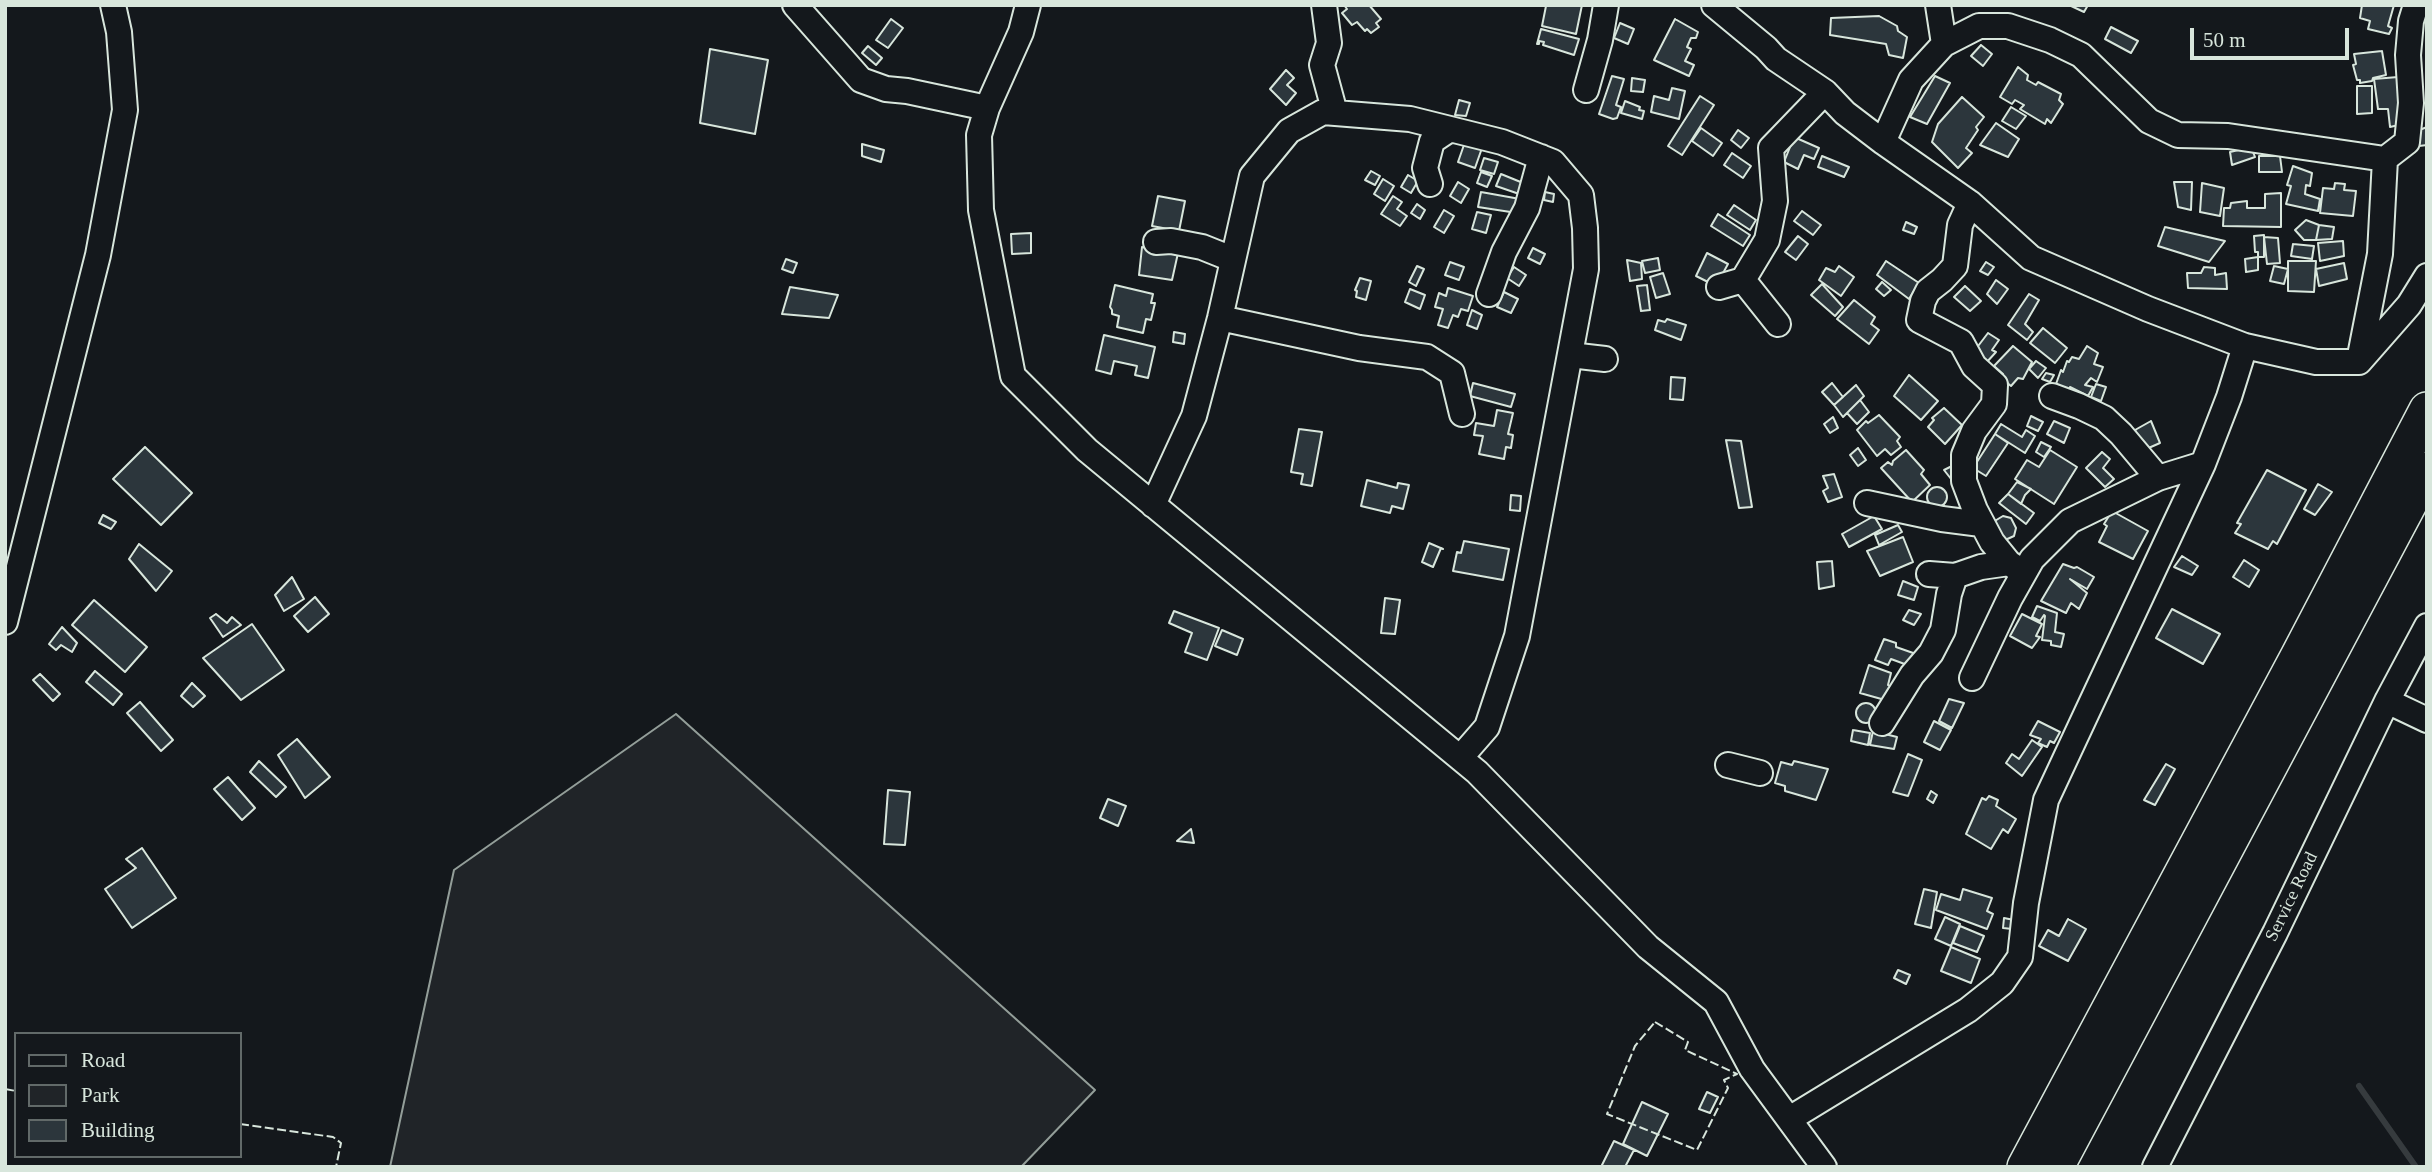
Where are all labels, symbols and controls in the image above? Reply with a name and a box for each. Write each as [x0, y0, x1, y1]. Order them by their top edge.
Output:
scale bar [2194, 14, 2353, 58]
text: 50 m [2203, 28, 2246, 52]
street label: Service Road [2261, 849, 2323, 945]
legend [14, 1032, 242, 1158]
text: Road [81, 1048, 125, 1072]
text: Park [81, 1083, 120, 1107]
text: Building [81, 1118, 155, 1142]

